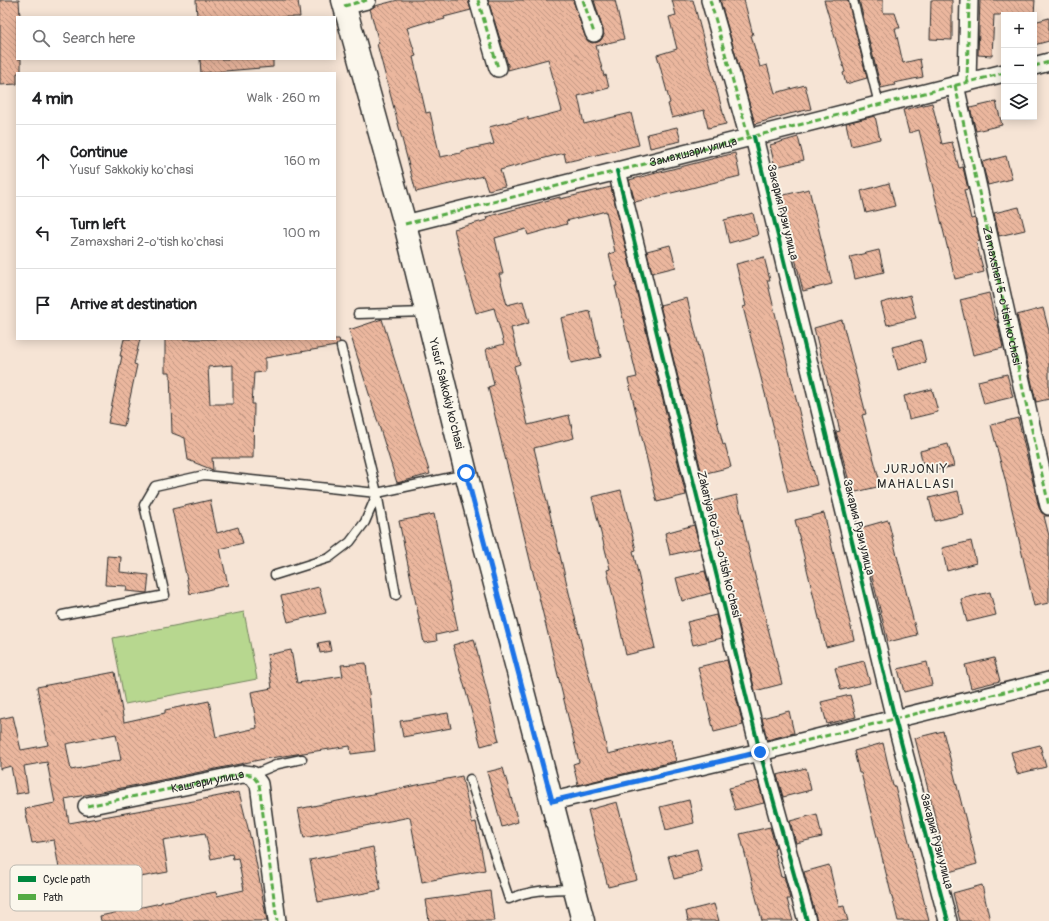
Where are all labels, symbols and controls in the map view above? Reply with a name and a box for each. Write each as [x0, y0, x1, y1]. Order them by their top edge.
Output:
map controls [1001, 12, 1037, 120]
button: + [1001, 12, 1037, 48]
search box [16, 16, 336, 60]
icon: search [30, 27, 52, 49]
text: Search here [62, 29, 135, 48]
button: − [1001, 48, 1037, 84]
button: layers [1001, 84, 1037, 120]
text: 4 min [32, 88, 73, 109]
text: Walk · 260 m [246, 90, 320, 106]
street label: Замахшари улица [648, 134, 739, 171]
text: Continue [70, 143, 128, 162]
icon: ahead [32, 150, 54, 172]
text: 160 m [284, 153, 320, 169]
text: Yusuf Sakkokiy ko'chasi [70, 162, 193, 178]
street label: Закария Рузи улица [763, 163, 802, 262]
text: Turn left [70, 215, 126, 234]
icon: left [32, 222, 54, 244]
text: 100 m [283, 225, 320, 241]
street label: Zamaxshari 5-o'tish ko'chasi [979, 225, 1024, 367]
text: Zamaxshari 2-o'tish ko'chasi [70, 234, 223, 250]
icon: arrive [32, 294, 54, 316]
text: Arrive at destination [70, 295, 197, 314]
street label: Yusuf Sakkokiy ko'chasi [425, 336, 467, 451]
district label: JURJONIY MAHALLASI [877, 461, 955, 492]
route start [457, 464, 475, 482]
street label: Zakariya Ro'zi 3-o'tish ko'chasi [693, 469, 744, 619]
street label: Закария Рузи улица [839, 478, 878, 577]
route end [751, 743, 769, 761]
street label: Кашгари улица [170, 767, 246, 797]
street label: Закария Рузи улица [917, 792, 957, 891]
legend [10, 865, 142, 911]
text: Cycle path [43, 873, 90, 886]
text: Path [43, 891, 63, 904]

